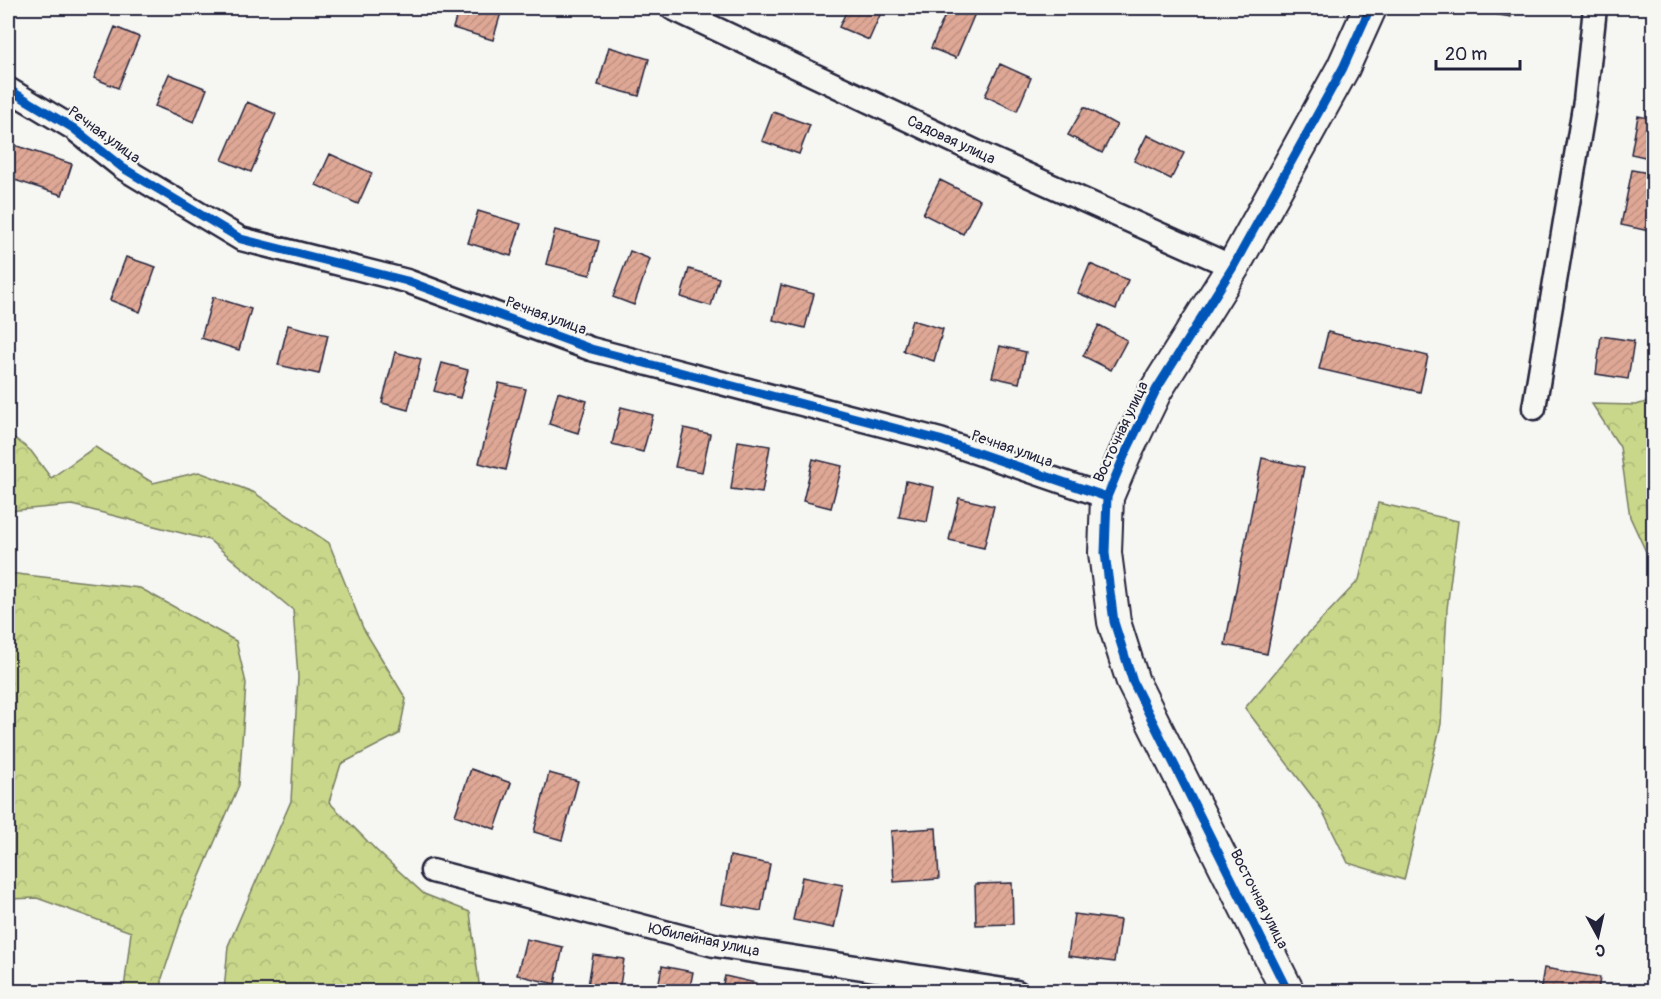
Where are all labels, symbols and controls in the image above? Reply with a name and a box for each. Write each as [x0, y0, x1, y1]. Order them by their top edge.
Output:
scale bar [1436, 33, 1520, 71]
text: 20 m [1445, 43, 1487, 66]
street label: Речная улица [64, 102, 144, 168]
street label: Садовая улица [904, 111, 998, 169]
street label: Речная улица [503, 293, 589, 339]
street label: Восточная улица [1089, 379, 1153, 485]
street label: Речная улица [969, 426, 1055, 472]
street label: Восточная улица [1226, 846, 1292, 952]
north arrow [1568, 906, 1628, 966]
street label: Юбилейная улица [647, 919, 761, 961]
text: С [1594, 939, 1606, 960]

